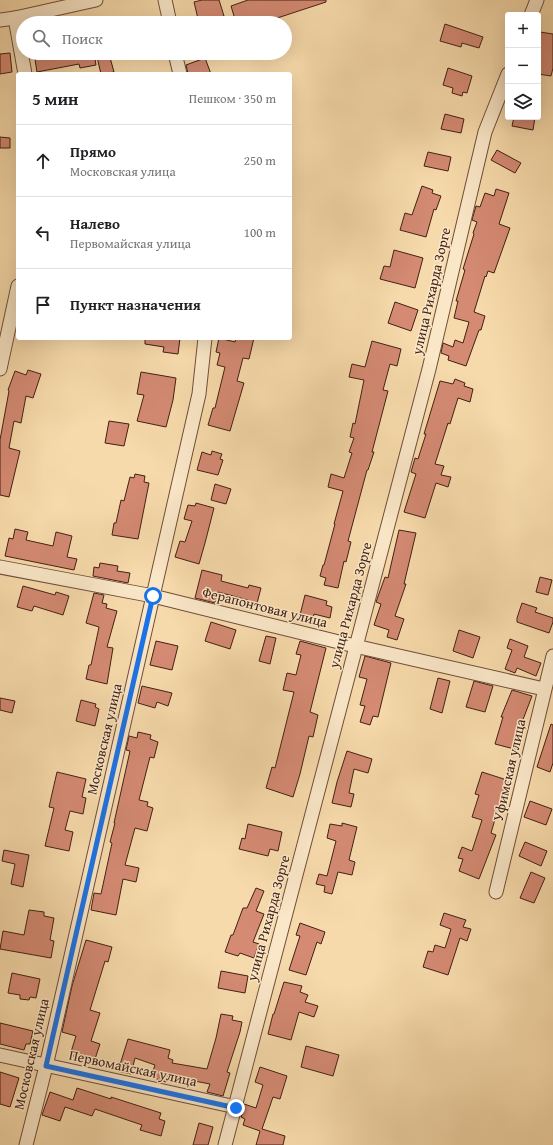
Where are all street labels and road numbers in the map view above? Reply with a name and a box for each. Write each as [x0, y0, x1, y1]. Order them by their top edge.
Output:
street label: улица Рихарда Зорге [406, 225, 455, 357]
street label: улица Рихарда Зорге [323, 539, 377, 671]
street label: Ферапонтовая улица [200, 582, 330, 632]
street label: Московская улица [81, 681, 127, 797]
street label: Уфимская улица [488, 717, 531, 823]
street label: улица Рихарда Зорге [241, 852, 295, 984]
street label: Московская улица [8, 996, 54, 1112]
street label: Первомайская улица [67, 1045, 199, 1091]

